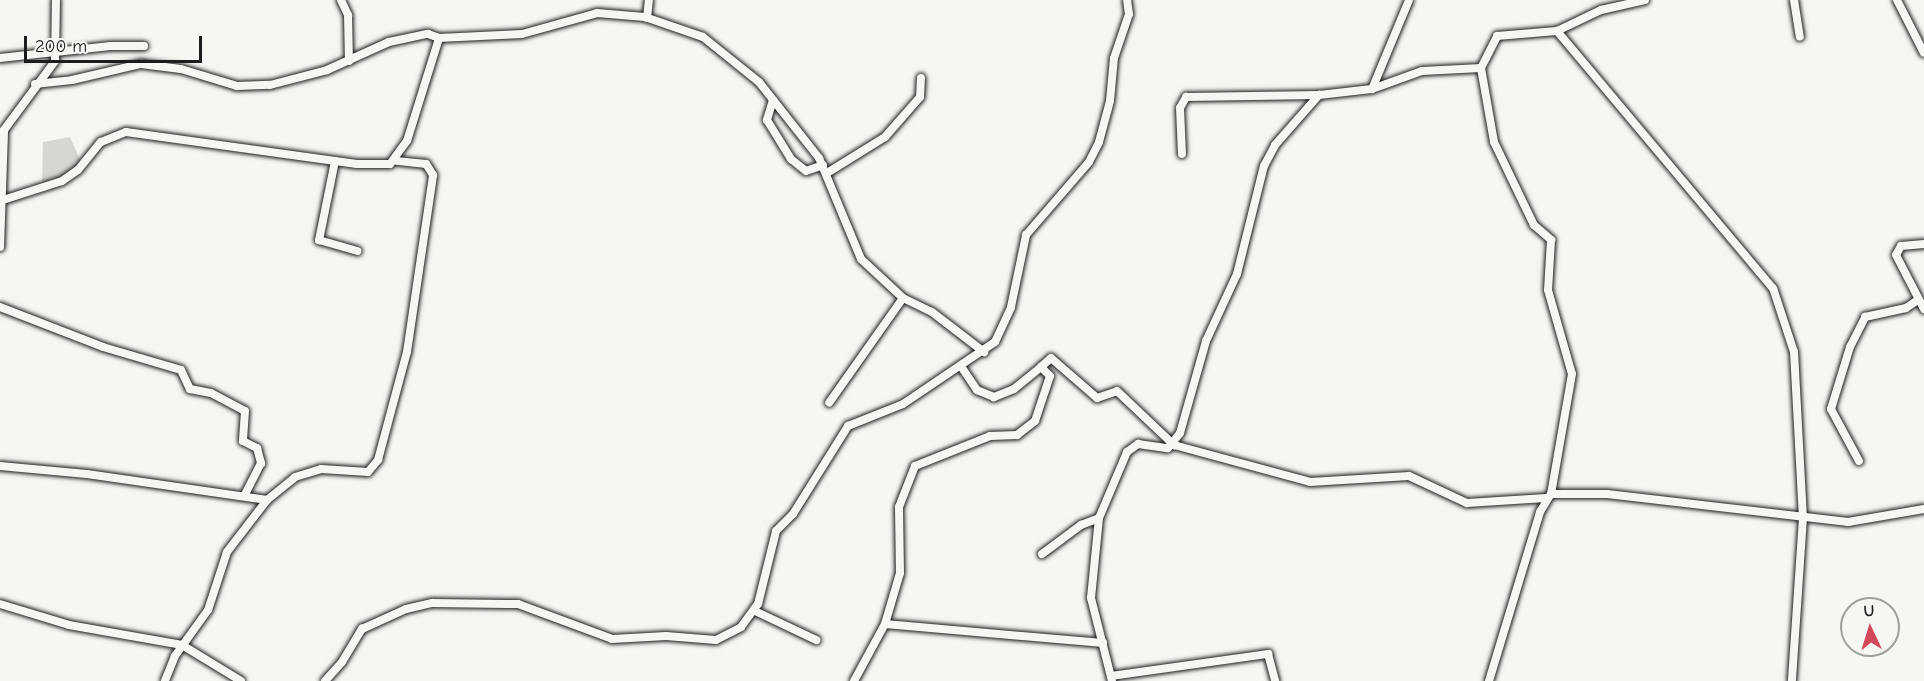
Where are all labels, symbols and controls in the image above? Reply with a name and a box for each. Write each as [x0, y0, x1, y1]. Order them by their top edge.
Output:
scale bar [27, 24, 206, 62]
text: 200 m [35, 36, 87, 57]
north arrow [1840, 597, 1900, 657]
text: U [1863, 602, 1875, 620]

